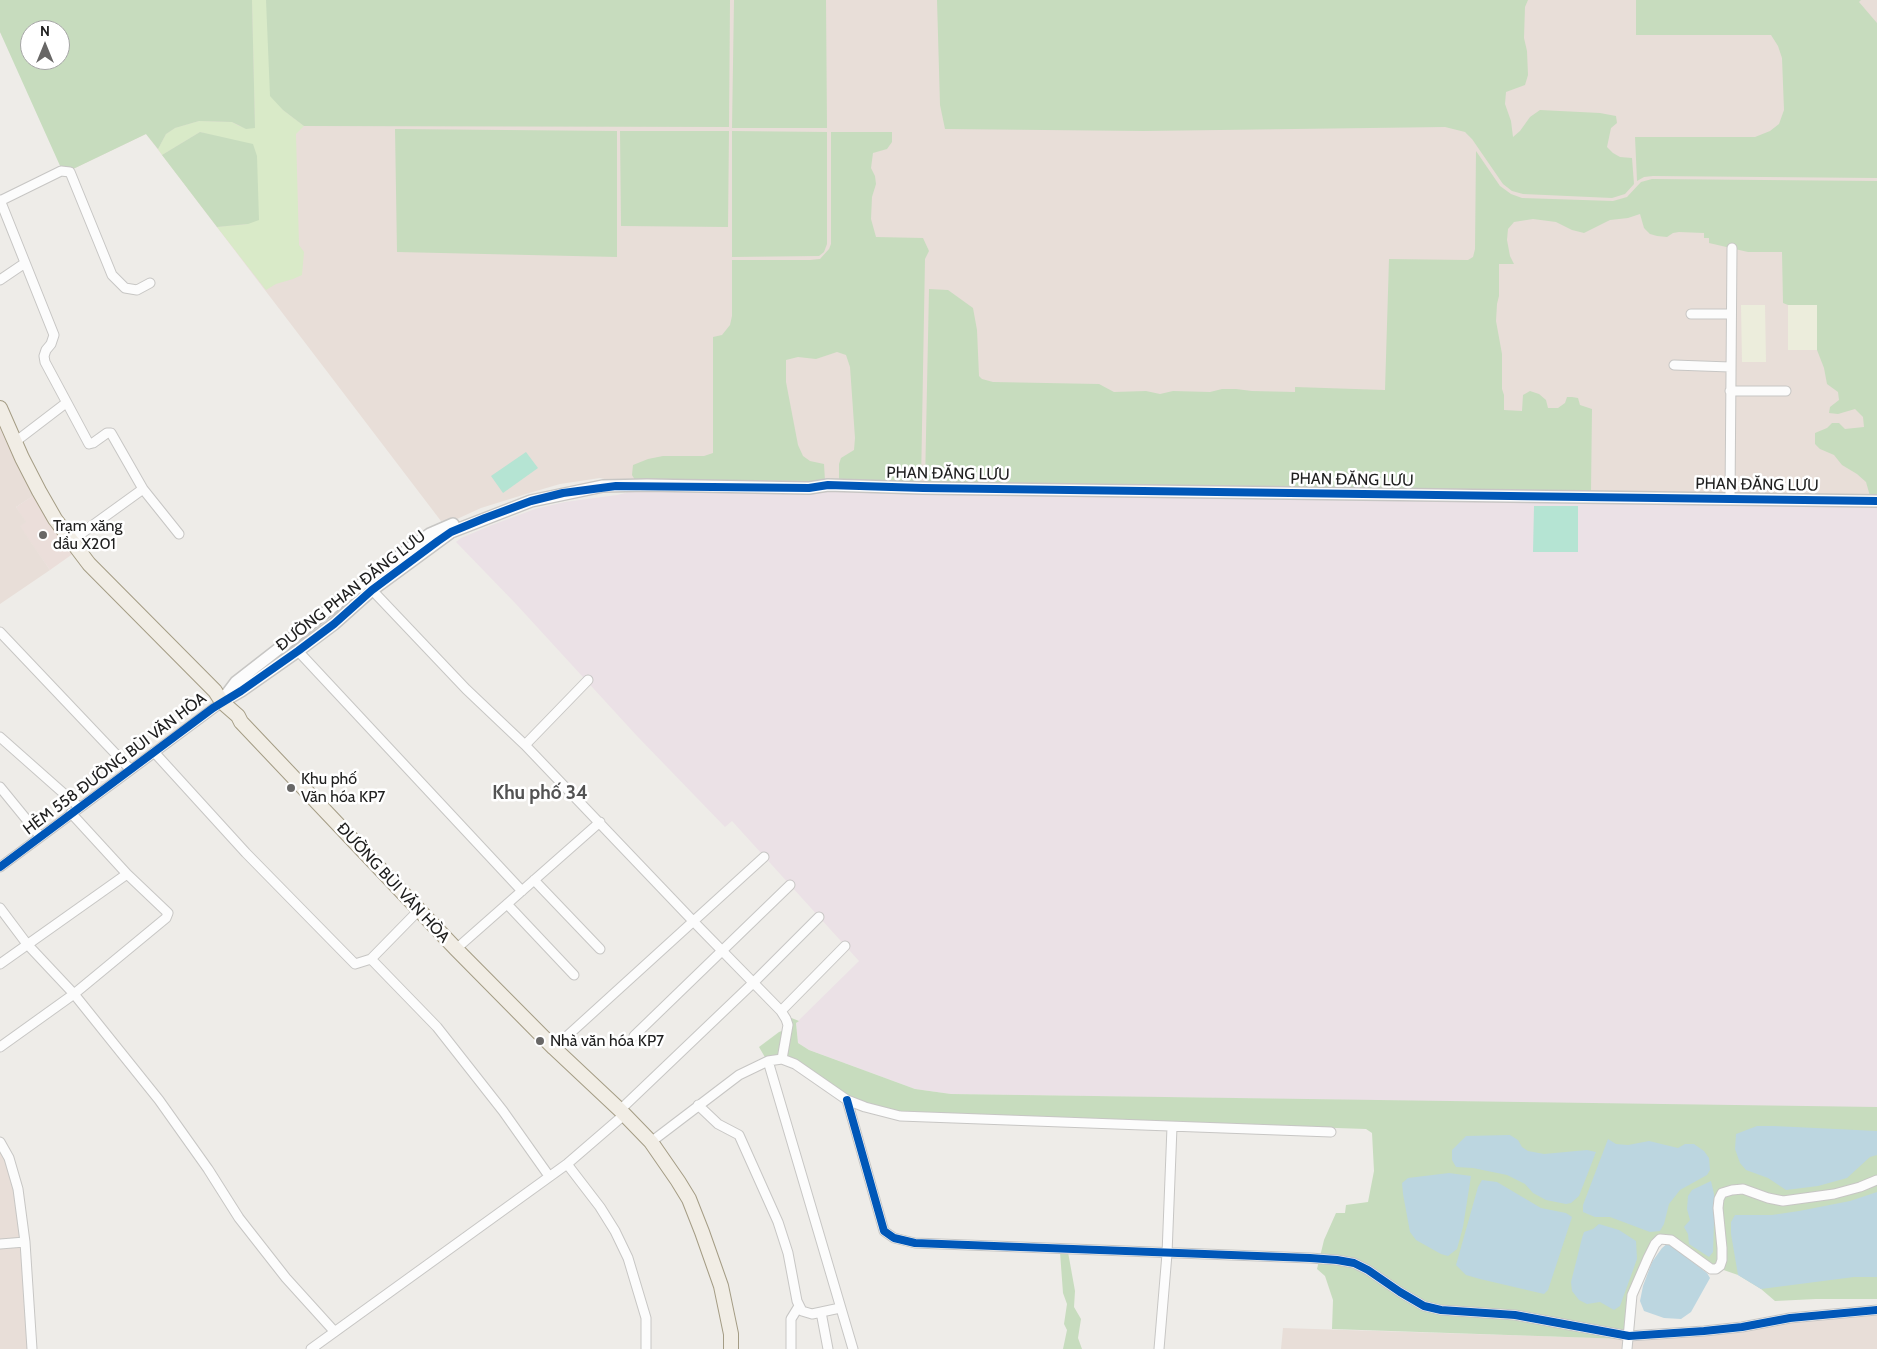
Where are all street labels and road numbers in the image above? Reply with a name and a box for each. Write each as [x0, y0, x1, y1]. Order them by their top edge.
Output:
street label: PHAN ĐĂNG LƯU [886, 463, 1010, 485]
street label: PHAN ĐĂNG LƯU [1290, 469, 1414, 491]
street label: PHAN ĐĂNG LƯU [1695, 474, 1819, 496]
street label: ĐƯỜNG PHAN ĐĂNG LƯU [272, 527, 430, 655]
street label: HẺM 558 ĐƯỜNG BÙI VĂN HÒA [20, 689, 210, 839]
street label: ĐƯỜNG BÙI VĂN HÒA [332, 819, 454, 947]

